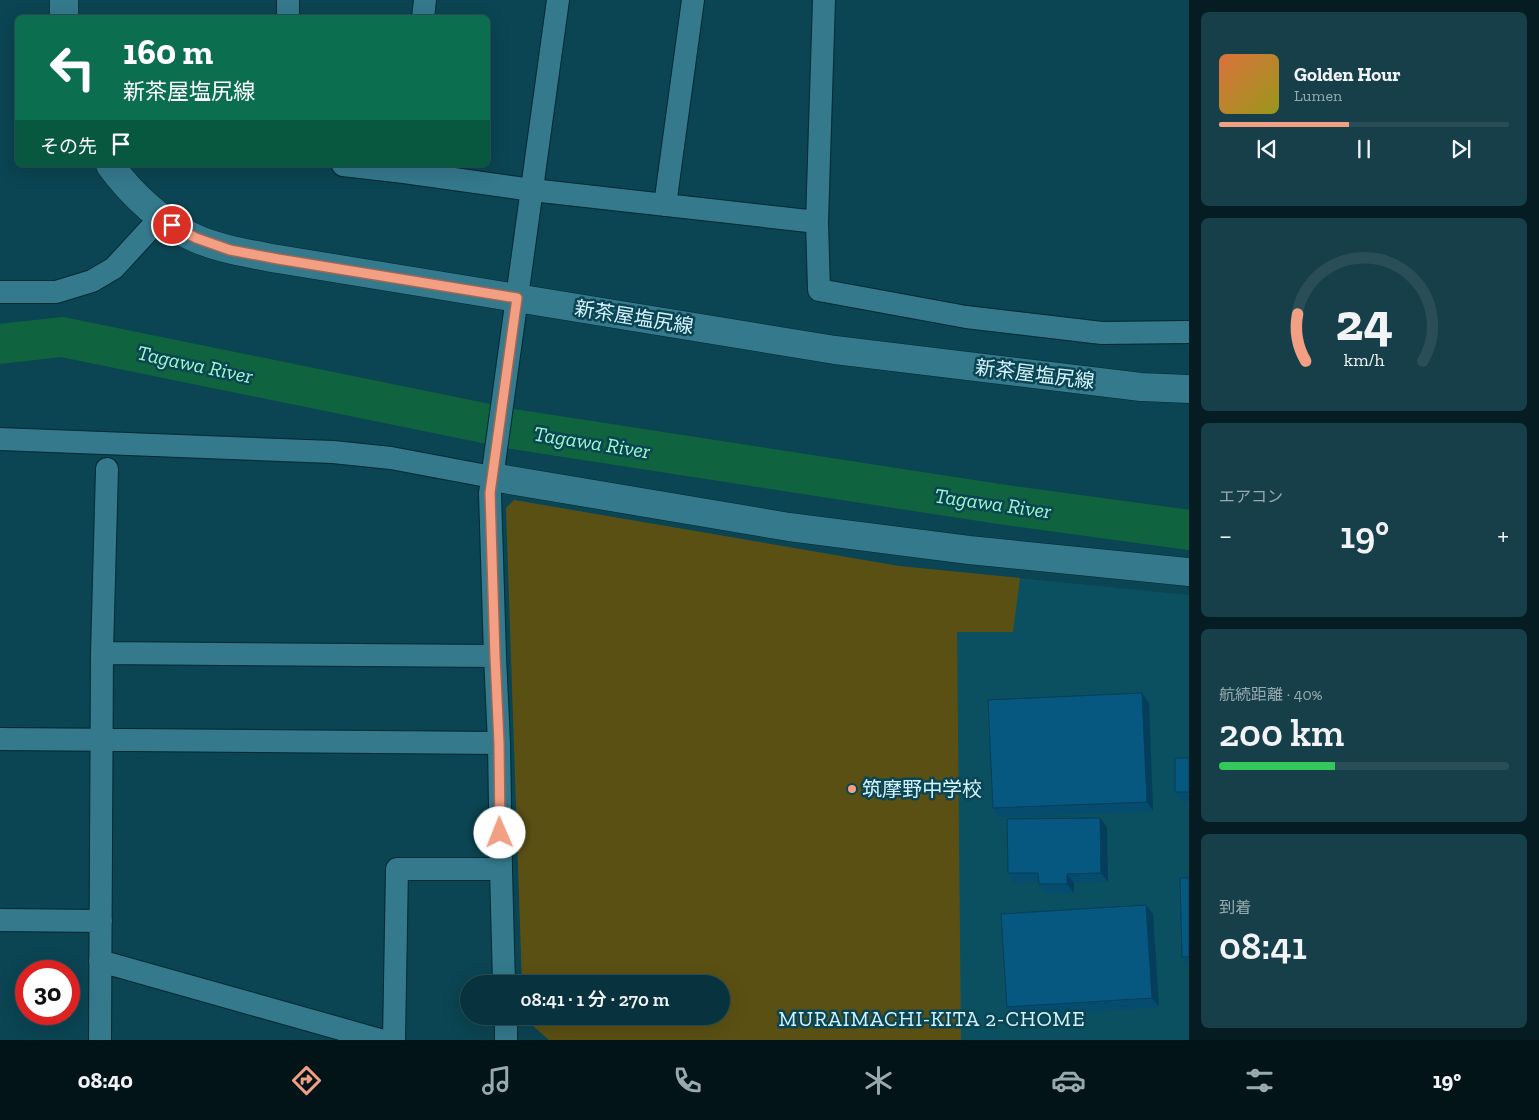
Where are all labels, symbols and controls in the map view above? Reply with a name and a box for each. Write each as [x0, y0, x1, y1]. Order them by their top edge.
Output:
text: 160 m [123, 31, 213, 73]
icon: left [40, 35, 105, 100]
text: Golden Hour [1294, 63, 1401, 86]
text: 新茶屋塩尻線 [123, 78, 255, 105]
text: Lumen [1294, 86, 1342, 105]
icon: arrive [107, 130, 135, 158]
text: その先 [40, 135, 97, 158]
icon: previous [1253, 135, 1281, 163]
icon: pause [1350, 135, 1378, 163]
icon: next [1447, 135, 1475, 163]
pin [151, 204, 193, 246]
icon: arrive [158, 211, 186, 239]
text: 24 [1335, 291, 1393, 353]
street label: 新茶屋塩尻線 [573, 296, 695, 338]
water label: Tagawa River [135, 340, 256, 389]
text: km/h [1344, 349, 1384, 371]
street label: 新茶屋塩尻線 [974, 355, 1096, 393]
water label: Tagawa River [532, 420, 653, 464]
water label: Tagawa River [933, 482, 1054, 524]
text: エアコン [1219, 487, 1283, 506]
text: 19° [1340, 512, 1389, 558]
text: − [1219, 519, 1232, 552]
text: + [1497, 519, 1509, 552]
text: 航続距離 · 40% [1219, 685, 1323, 704]
text: 200 km [1219, 710, 1344, 756]
place label: 筑摩野中学校 [862, 777, 982, 801]
marker: 筑摩野中学校 [846, 783, 858, 795]
position arrow [473, 806, 525, 858]
text: 到着 [1219, 898, 1251, 917]
text: 08:41 [1219, 923, 1307, 969]
speed limit sign: 30 [15, 960, 80, 1025]
text: 08:41 · 1 分 · 270 m [521, 988, 669, 1011]
district label: MURAIMACHI-KITA 2-CHOME [779, 1006, 1085, 1031]
icon: directions [289, 1063, 324, 1098]
icon: music [479, 1063, 514, 1098]
icon: phone [670, 1063, 705, 1098]
icon: climate [861, 1063, 896, 1098]
icon: car [1051, 1063, 1086, 1098]
icon: filters [1242, 1063, 1277, 1098]
text: 08:40 [78, 1067, 133, 1094]
text: 19° [1433, 1067, 1461, 1094]

